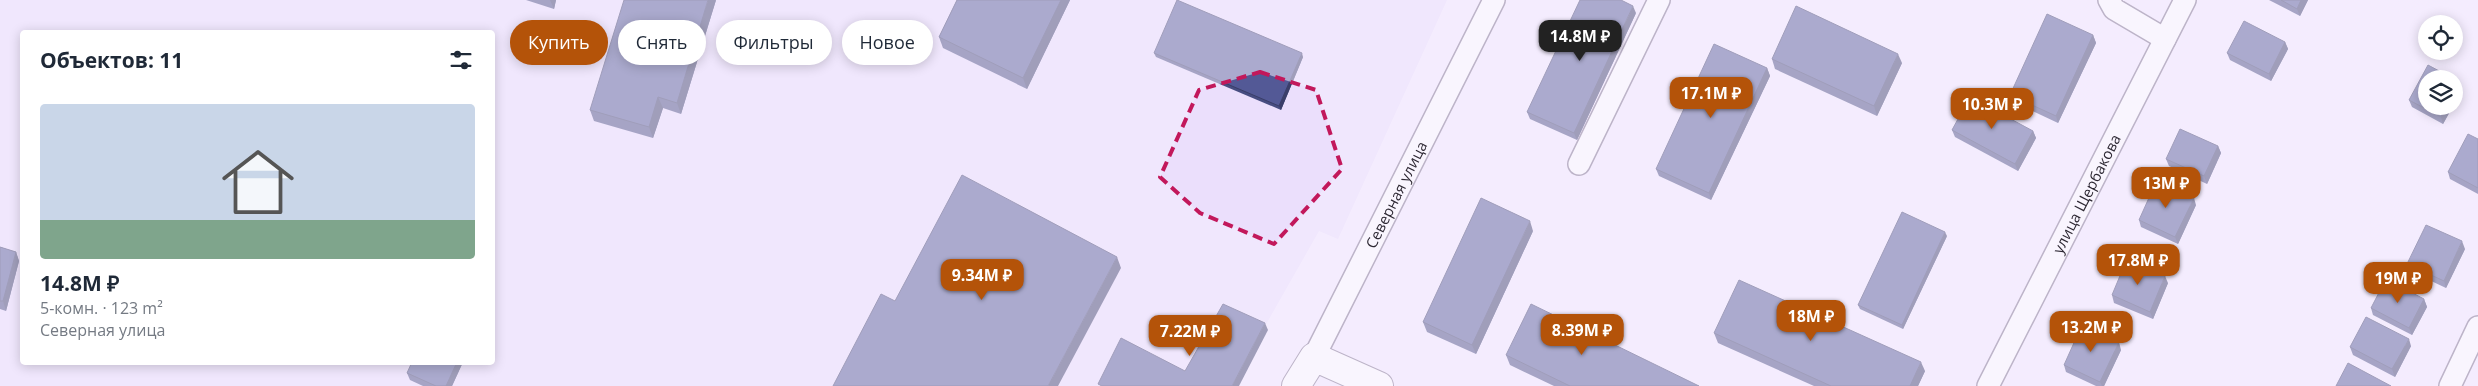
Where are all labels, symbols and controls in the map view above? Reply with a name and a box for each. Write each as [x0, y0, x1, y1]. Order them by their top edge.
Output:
map controls [2418, 15, 2463, 115]
button: locate [2418, 15, 2463, 60]
chip: Купить [510, 20, 608, 65]
chip: Снять [618, 20, 706, 65]
chip: Фильтры [716, 20, 832, 65]
chip: Новое [842, 20, 933, 65]
pin: 14.8M ₽ [1534, 20, 1626, 62]
text: 14.8M ₽ [1550, 25, 1610, 47]
text: Объектов: 11 [40, 46, 183, 74]
icon: filters [447, 46, 475, 74]
button: layers [2418, 70, 2463, 115]
pin: 17.1M ₽ [1665, 76, 1757, 119]
text: 17.1M ₽ [1681, 82, 1741, 104]
pin: 10.3M ₽ [1946, 88, 2038, 130]
text: 10.3M ₽ [1962, 93, 2022, 115]
street label: улица Щербакова [2047, 130, 2125, 257]
icon: home [213, 137, 303, 227]
street label: Северная улица [1361, 137, 1431, 251]
pin: 13M ₽ [2131, 166, 2201, 209]
text: 13M ₽ [2143, 172, 2189, 194]
pin: 17.8M ₽ [2092, 244, 2184, 286]
text: 17.8M ₽ [2108, 249, 2168, 271]
pin: 9.34M ₽ [936, 258, 1028, 301]
pin: 19M ₽ [2363, 262, 2433, 304]
text: 9.34M ₽ [952, 264, 1012, 286]
text: 19M ₽ [2375, 267, 2421, 289]
text: 14.8M ₽ [40, 269, 120, 297]
text: 5-комн. · 123 m² [40, 297, 163, 319]
pin: 18M ₽ [1776, 300, 1846, 342]
text: 18M ₽ [1788, 305, 1834, 327]
pin: 13.2M ₽ [2045, 310, 2137, 353]
pin: 7.22M ₽ [1144, 314, 1236, 357]
pin: 8.39M ₽ [1536, 314, 1628, 356]
text: 13.2M ₽ [2061, 316, 2121, 338]
text: Северная улица [40, 319, 165, 341]
text: 8.39M ₽ [1552, 319, 1612, 341]
text: 7.22M ₽ [1160, 320, 1220, 342]

